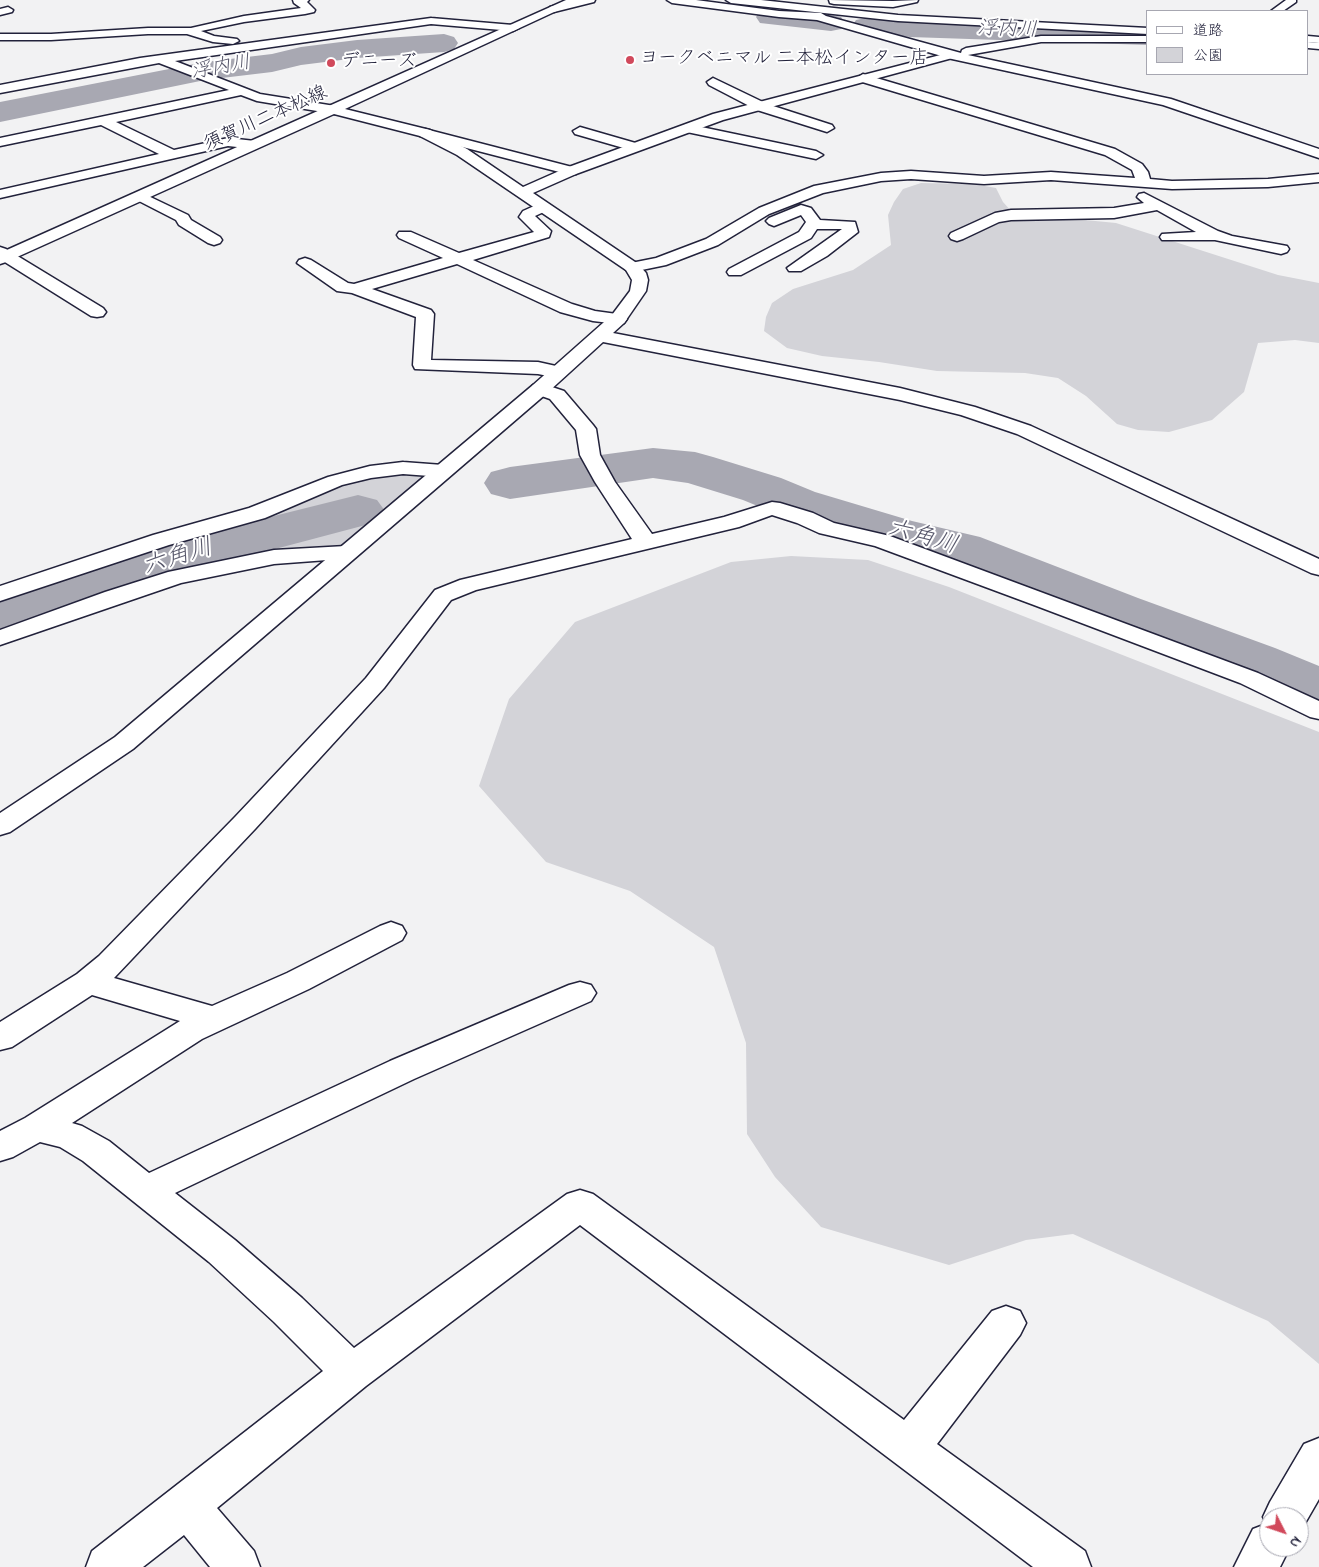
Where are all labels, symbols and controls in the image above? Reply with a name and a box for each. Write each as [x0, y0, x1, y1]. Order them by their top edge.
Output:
legend [1146, 10, 1309, 75]
water label: 浮内川 [977, 18, 1037, 44]
text: 道路 [1193, 20, 1223, 42]
text: 公園 [1193, 45, 1223, 67]
place label: ヨークベニマル 二本松インター店 [640, 49, 929, 71]
water label: 浮内川 [189, 52, 253, 86]
place label: デニーズ [341, 52, 417, 74]
marker: ヨークベニマル 二本松インター店 [624, 54, 636, 66]
marker: デニーズ [325, 57, 337, 69]
street label: 須賀川二本松線 [201, 83, 331, 157]
water label: 六角川 [883, 515, 961, 563]
water label: 六角川 [139, 535, 217, 583]
north arrow [1259, 1507, 1309, 1557]
text: N [1284, 1531, 1306, 1552]

